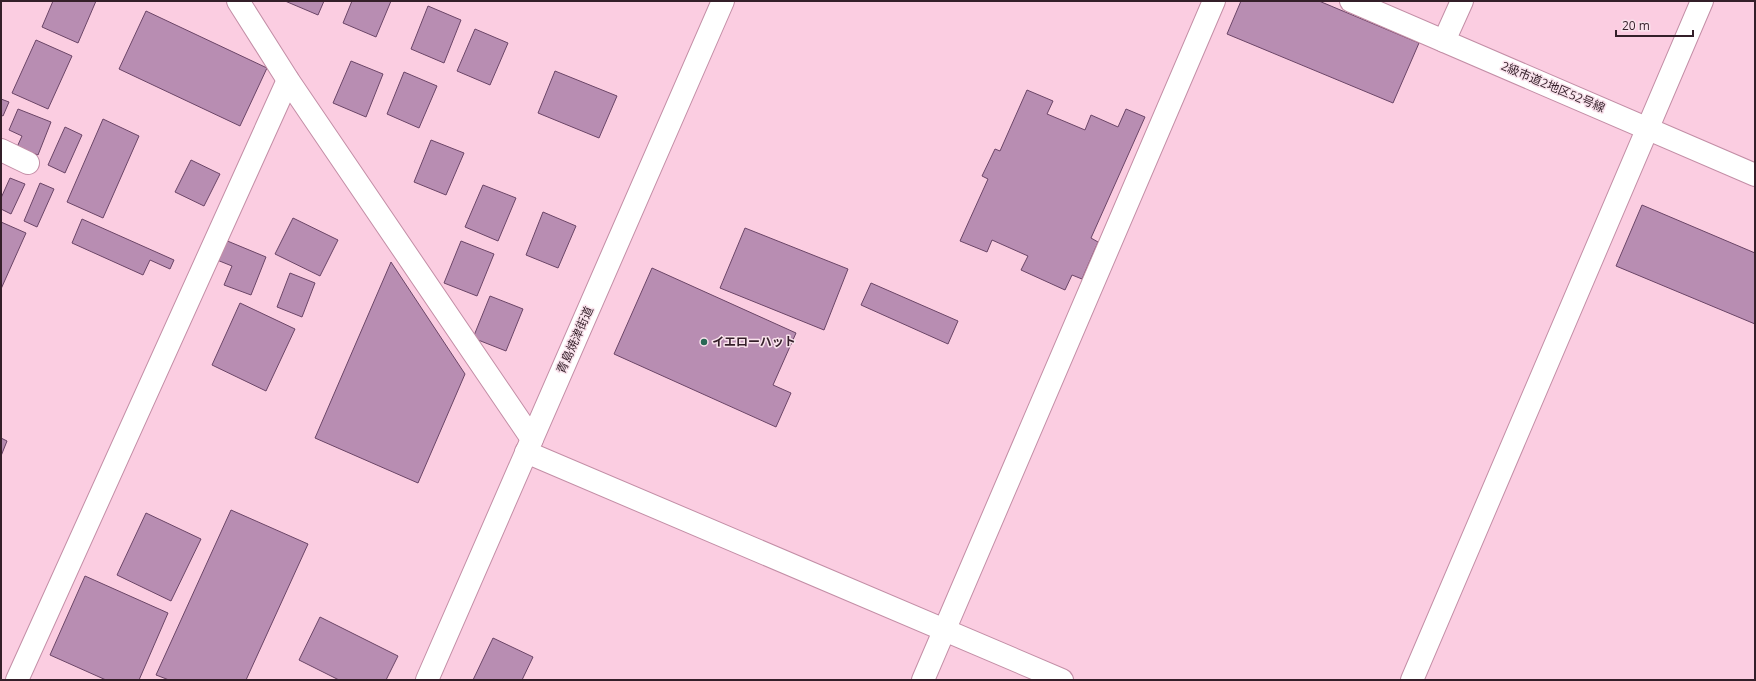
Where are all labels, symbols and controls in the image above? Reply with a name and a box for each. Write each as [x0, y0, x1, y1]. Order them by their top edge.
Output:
scale bar [1616, 12, 1693, 38]
text: 20 m [1622, 17, 1650, 34]
street label: 2級市道2地区52号線 [1499, 57, 1608, 116]
street label: 青島焼津街道 [552, 303, 597, 376]
place label: イエローハット [712, 333, 796, 350]
marker: イエローハット [699, 337, 709, 347]

